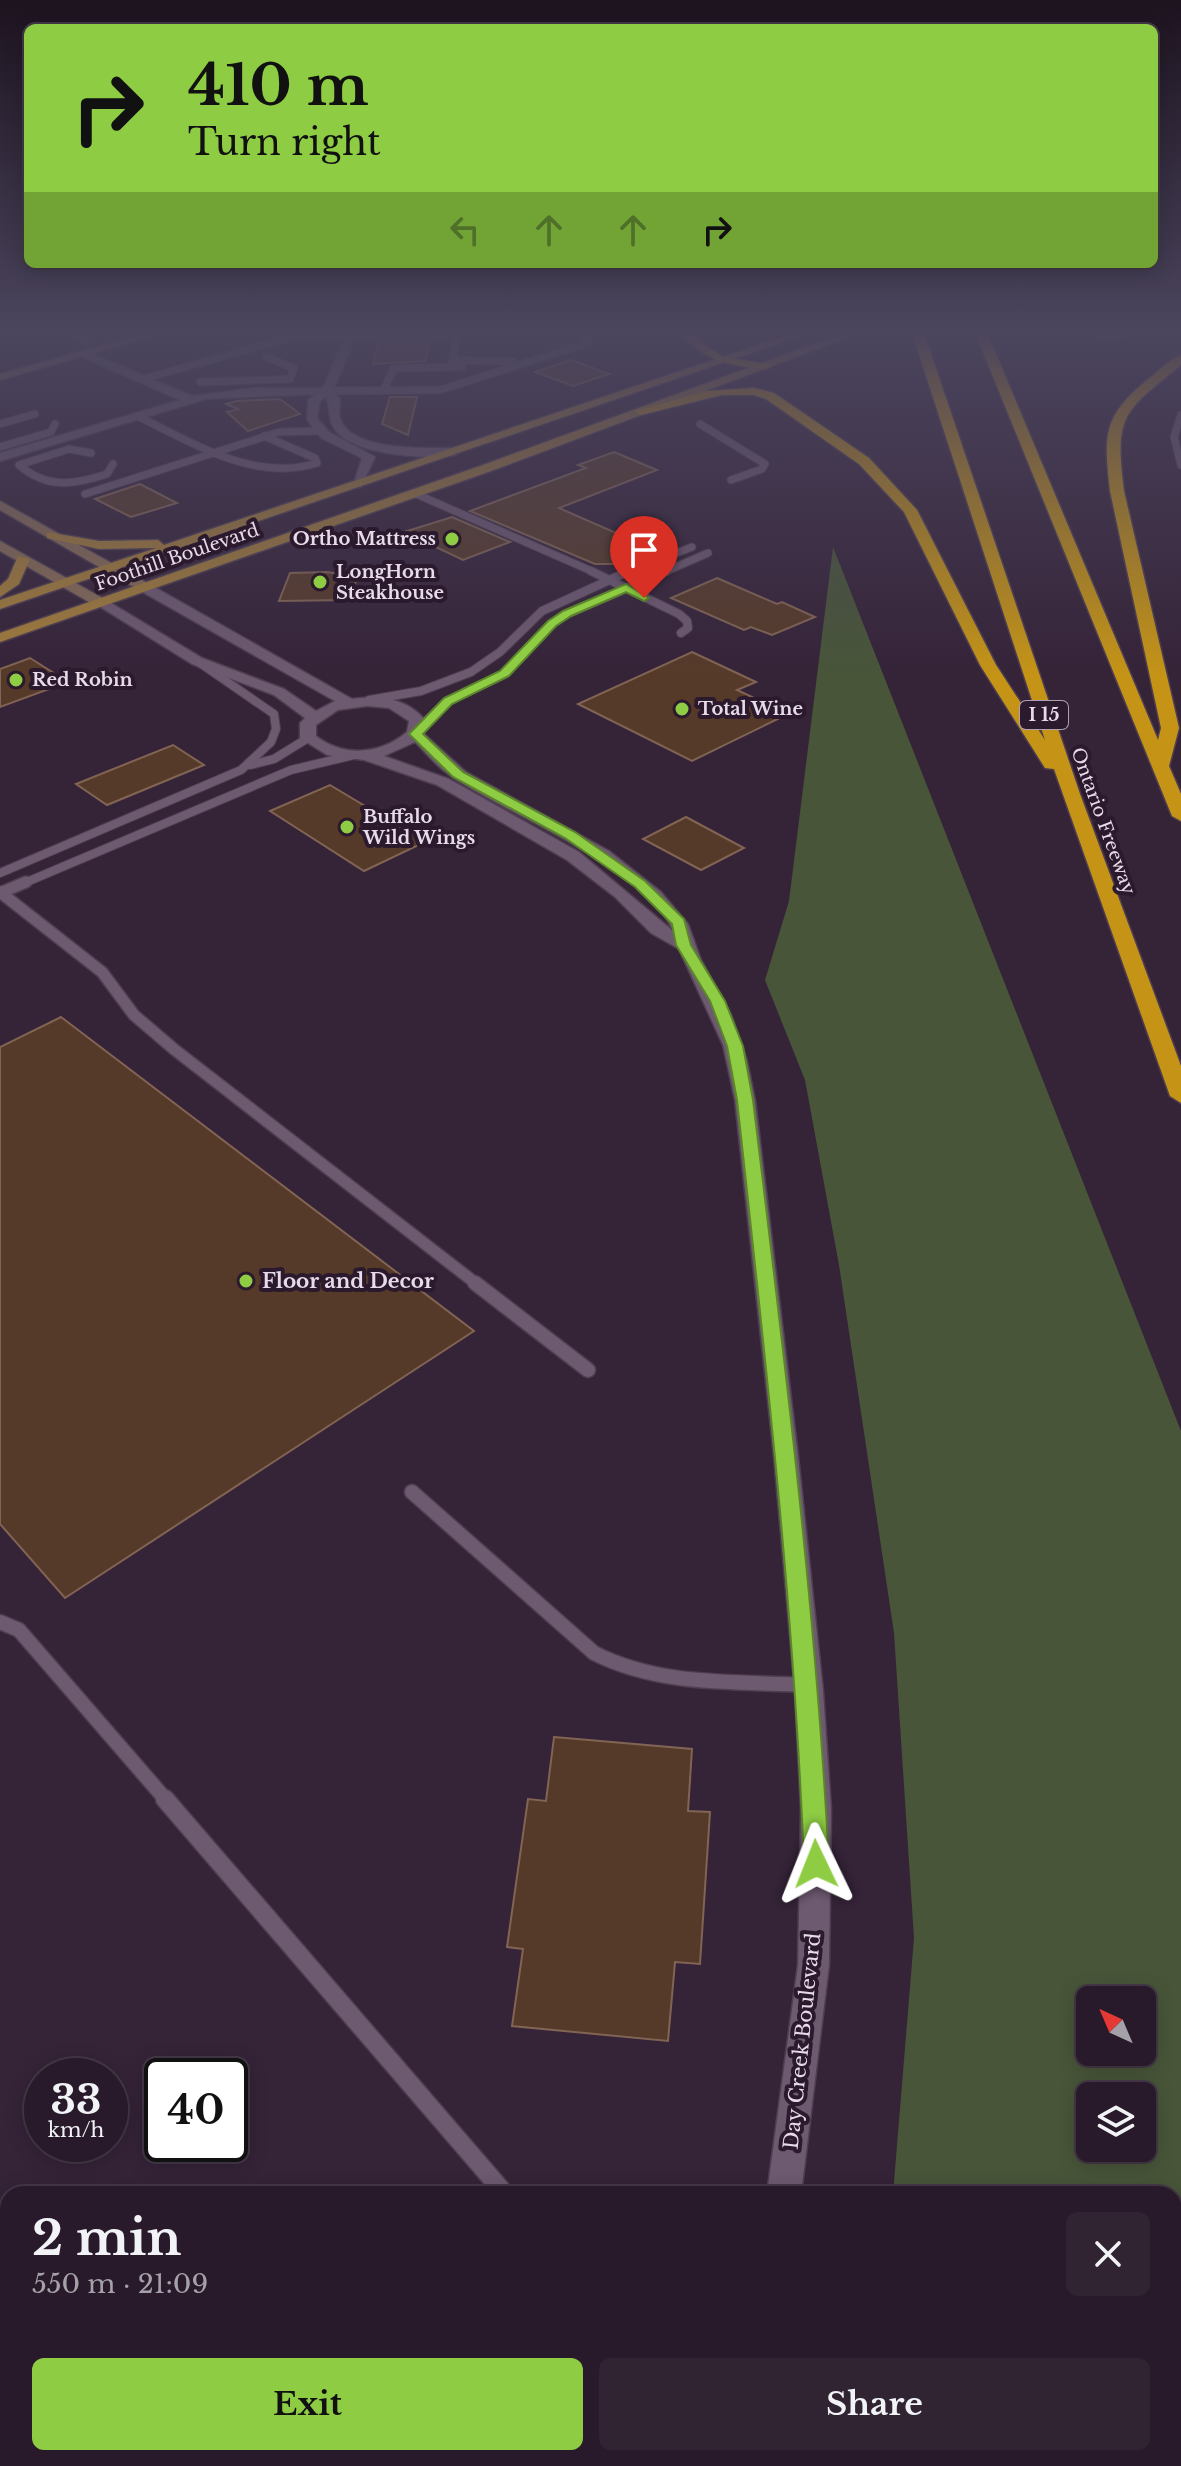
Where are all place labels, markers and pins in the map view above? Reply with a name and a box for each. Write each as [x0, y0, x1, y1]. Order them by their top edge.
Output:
pin [610, 516, 678, 598]
place label: Ortho Mattress [293, 528, 436, 550]
marker: Ortho Mattress [443, 530, 461, 548]
place label: LongHorn Steakhouse [336, 561, 444, 604]
marker: LongHorn Steakhouse [311, 573, 329, 591]
place label: Red Robin [32, 669, 132, 691]
marker: Red Robin [7, 671, 25, 689]
place label: Total Wine [698, 698, 803, 720]
marker: Total Wine [673, 700, 691, 718]
place label: Buffalo Wild Wings [362, 806, 475, 849]
marker: Buffalo Wild Wings [338, 818, 356, 836]
place label: Floor and Decor [262, 1269, 434, 1293]
marker: Floor and Decor [237, 1272, 255, 1290]

